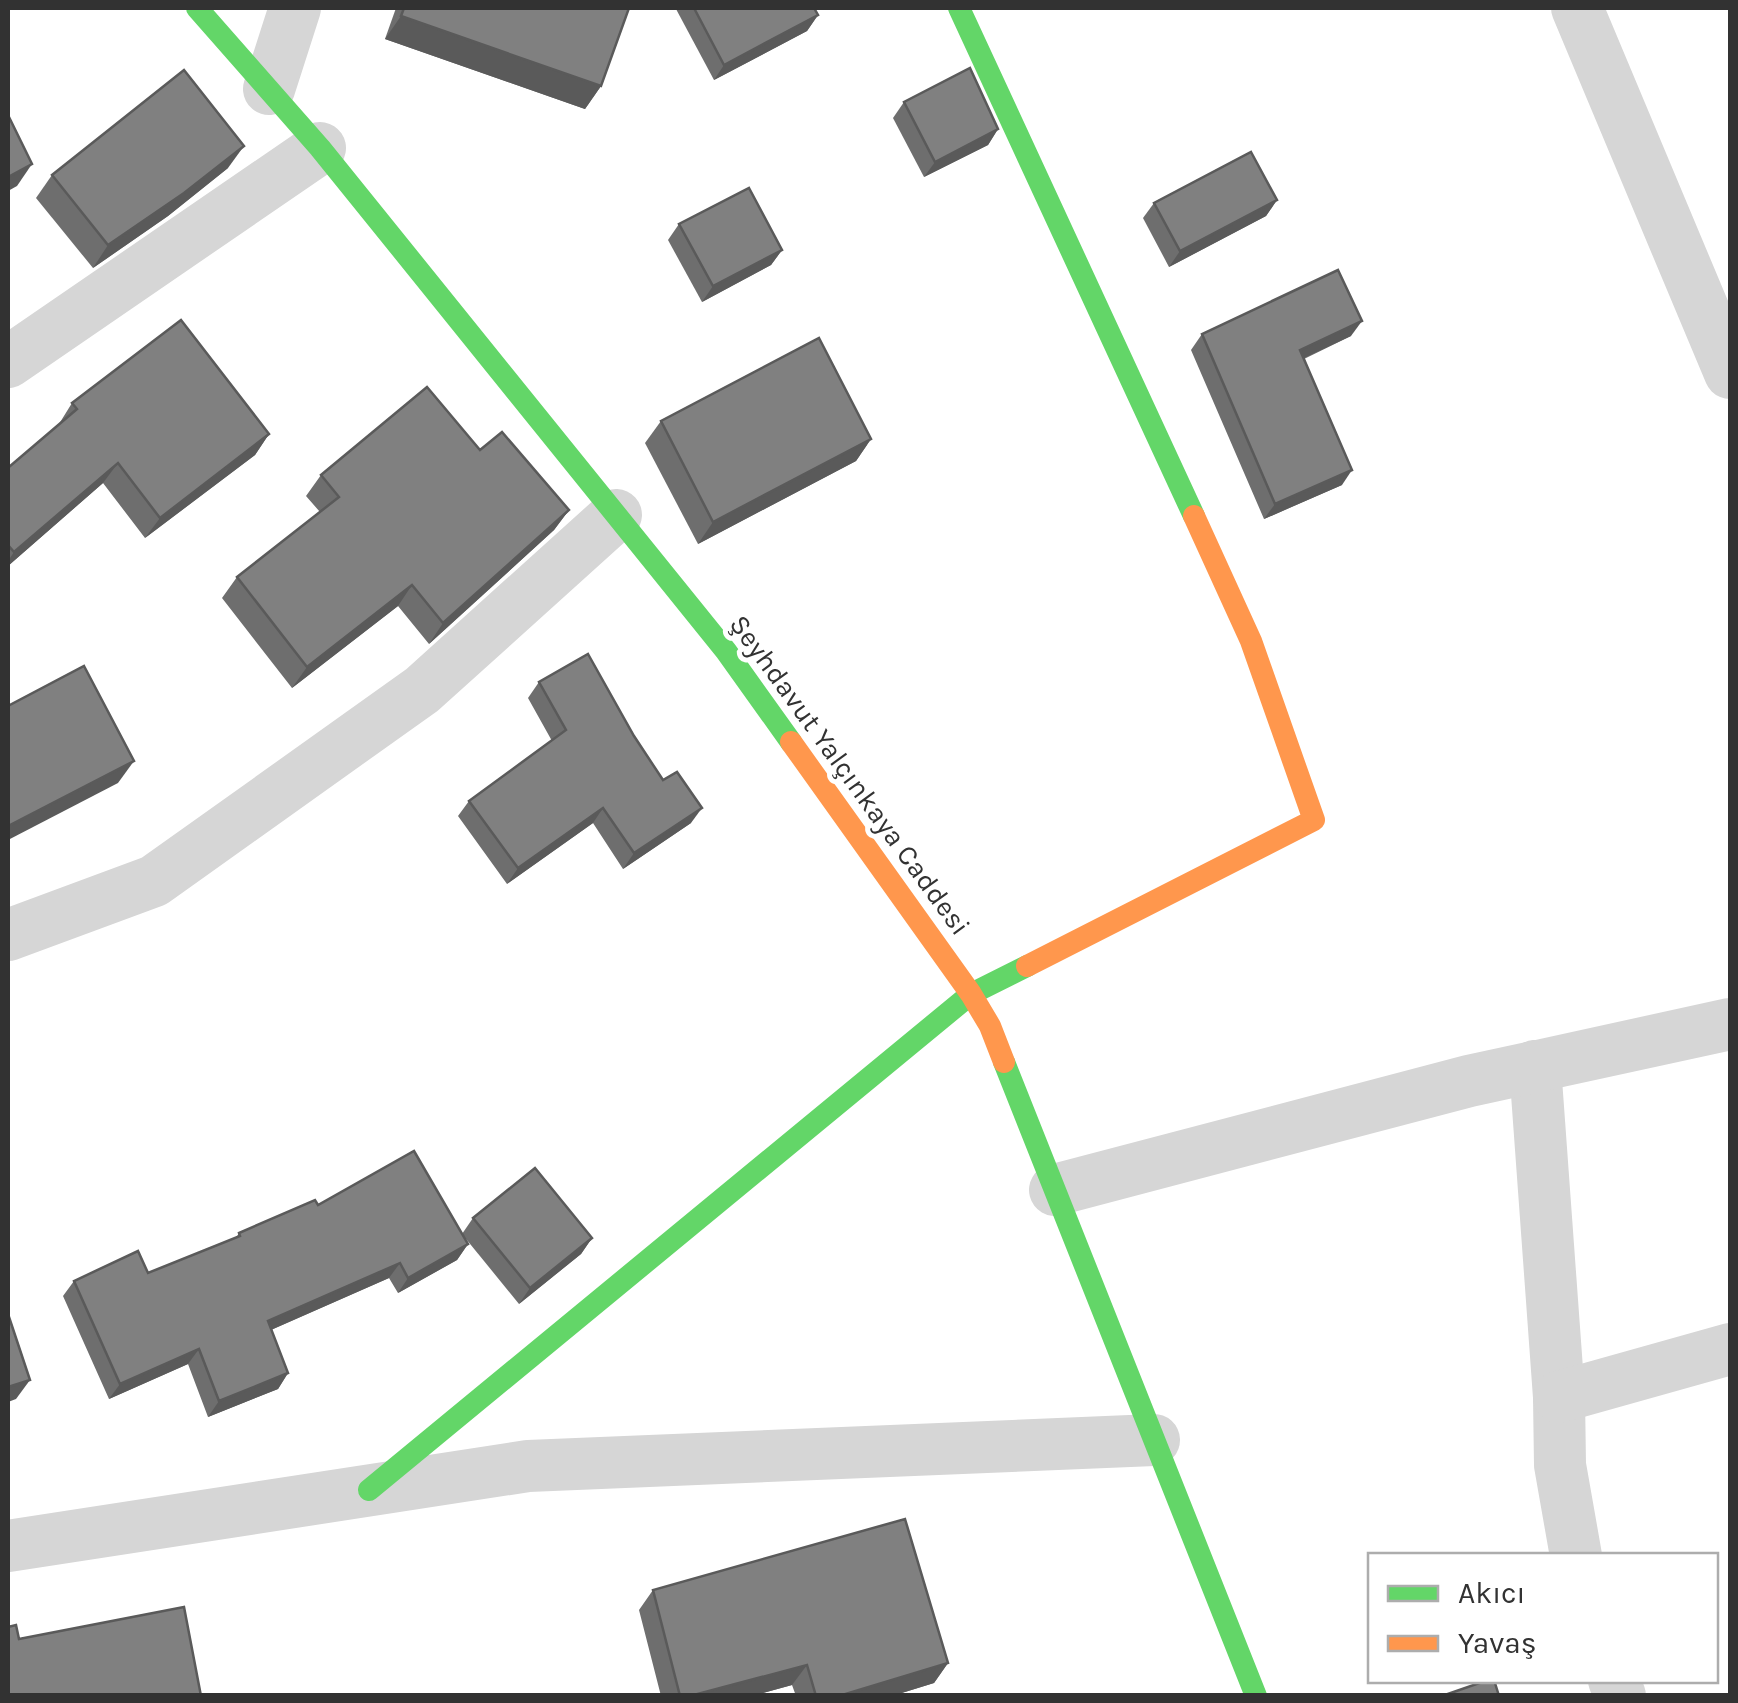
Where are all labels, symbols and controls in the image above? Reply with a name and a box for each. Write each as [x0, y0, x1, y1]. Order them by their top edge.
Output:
street label: Şeyhdavut Yalçınkaya Caddesi [723, 609, 977, 941]
legend [1368, 1553, 1718, 1683]
text: Akıcı [1458, 1575, 1526, 1611]
text: Yavaş [1458, 1625, 1537, 1661]

